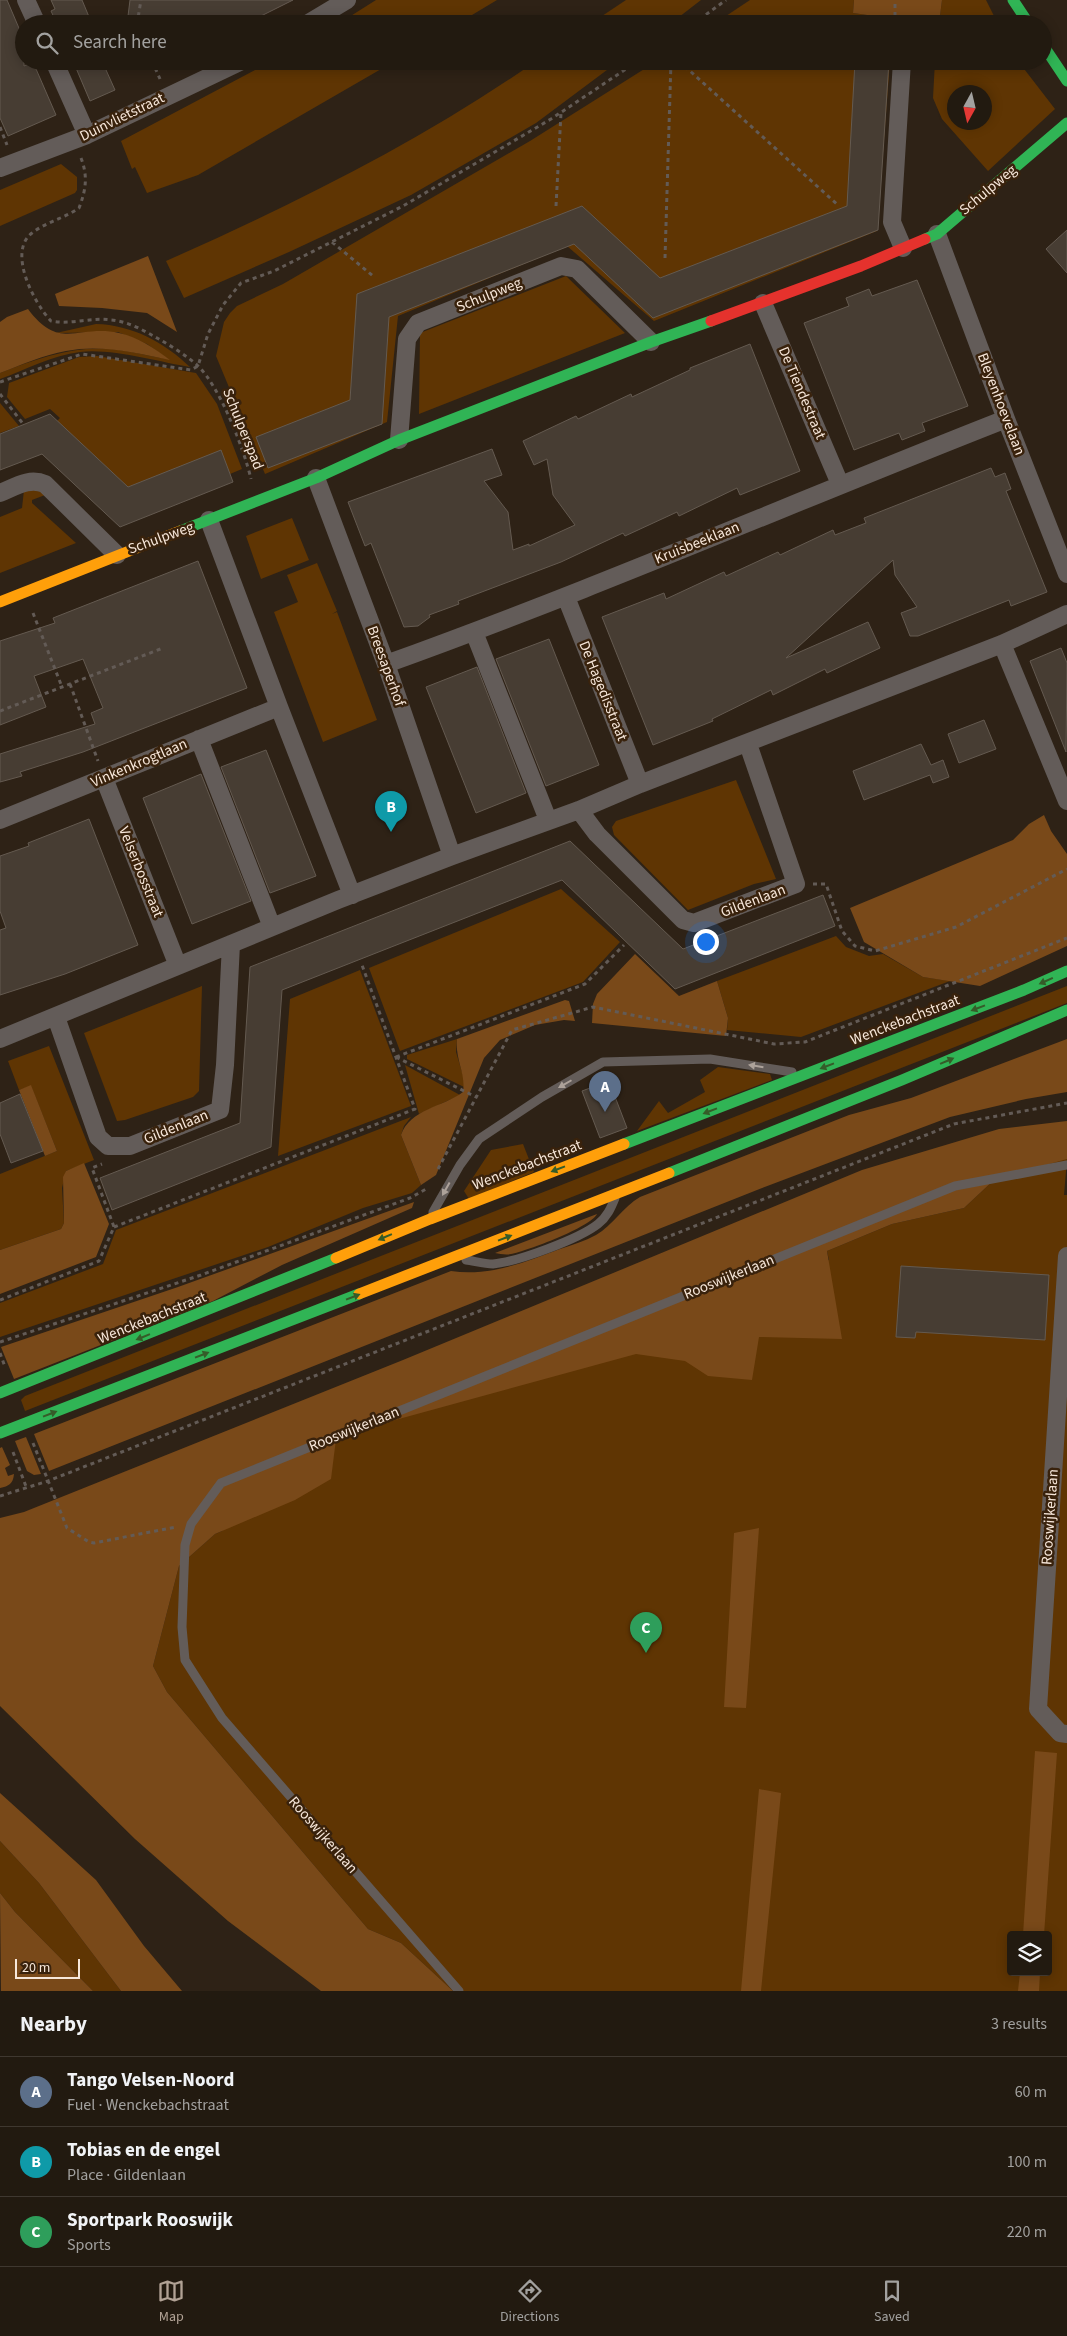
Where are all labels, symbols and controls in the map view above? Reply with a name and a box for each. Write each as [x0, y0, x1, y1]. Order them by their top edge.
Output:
search box [15, 15, 1052, 70]
icon: search [33, 29, 61, 57]
text: Search here [73, 29, 167, 56]
north arrow [947, 85, 992, 130]
street label: Duinvlietstraat [76, 87, 168, 147]
street label: Schulpweg [955, 160, 1021, 220]
street label: Schulpweg [453, 272, 525, 318]
street label: De Tiendestraat [773, 343, 831, 443]
street label: Bleyenhoevelaan [972, 350, 1030, 458]
street label: Schulperspad [217, 385, 269, 473]
street label: Schulpweg [125, 516, 197, 560]
street label: Kruisbeeklaan [651, 516, 743, 570]
street label: Breesaperhof [362, 623, 410, 710]
street label: De Hagedisstraat [573, 638, 633, 744]
street label: Vinkenkrogtlaan [88, 733, 190, 793]
pin: B [375, 791, 407, 832]
street label: Velserbosstraat [113, 823, 169, 921]
street label: Gildenlaan [718, 879, 788, 923]
your location [693, 929, 719, 955]
one-way arrow [1038, 976, 1053, 985]
street label: Wenckebachstraat [847, 990, 963, 1050]
one-way arrow [971, 1005, 986, 1012]
one-way arrow [940, 1057, 954, 1065]
one-way arrow [748, 1062, 764, 1070]
one-way arrow [819, 1063, 834, 1070]
pin: A [589, 1071, 621, 1112]
one-way arrow [559, 1079, 572, 1088]
street label: Gildenlaan [141, 1105, 211, 1149]
one-way arrow [702, 1107, 717, 1115]
street label: Wenckebachstraat [469, 1135, 585, 1195]
one-way arrow [550, 1165, 565, 1173]
one-way arrow [442, 1182, 450, 1197]
one-way arrow [497, 1233, 512, 1241]
one-way arrow [378, 1234, 392, 1242]
street label: Rooswijkerlaan [681, 1249, 777, 1305]
street label: Wenckebachstraat [95, 1287, 209, 1349]
one-way arrow [346, 1292, 360, 1300]
one-way arrow [135, 1333, 150, 1341]
one-way arrow [194, 1351, 209, 1359]
street label: Rooswijkerlaan [306, 1401, 402, 1457]
one-way arrow [43, 1410, 57, 1418]
street label: Rooswijkerlaan [1036, 1468, 1064, 1566]
pin: C [630, 1612, 662, 1653]
street label: Rooswijkerlaan [284, 1792, 362, 1878]
map controls [1007, 1931, 1052, 1976]
button: layers [1007, 1931, 1052, 1976]
scale bar [15, 1956, 80, 1979]
text: 20 m [22, 1958, 50, 1978]
text: Nearby [20, 2009, 87, 2039]
text: 3 results [991, 2013, 1047, 2035]
text: Tango Velsen-Noord [67, 2067, 234, 2094]
text: A [31, 2081, 41, 2103]
text: 60 m [1015, 2081, 1047, 2103]
text: Fuel · Wenckebachstraat [67, 2094, 229, 2116]
text: Tobias en de engel [67, 2137, 220, 2164]
text: B [31, 2151, 41, 2173]
text: 100 m [1007, 2151, 1047, 2173]
text: Place · Gildenlaan [67, 2164, 186, 2186]
text: Sportpark Rooswijk [67, 2207, 233, 2234]
text: C [31, 2221, 41, 2243]
text: 220 m [1007, 2221, 1047, 2243]
text: Sports [67, 2234, 111, 2256]
tab: Map [157, 2277, 185, 2327]
tab: Directions [500, 2277, 559, 2327]
tab: Saved [874, 2277, 910, 2327]

